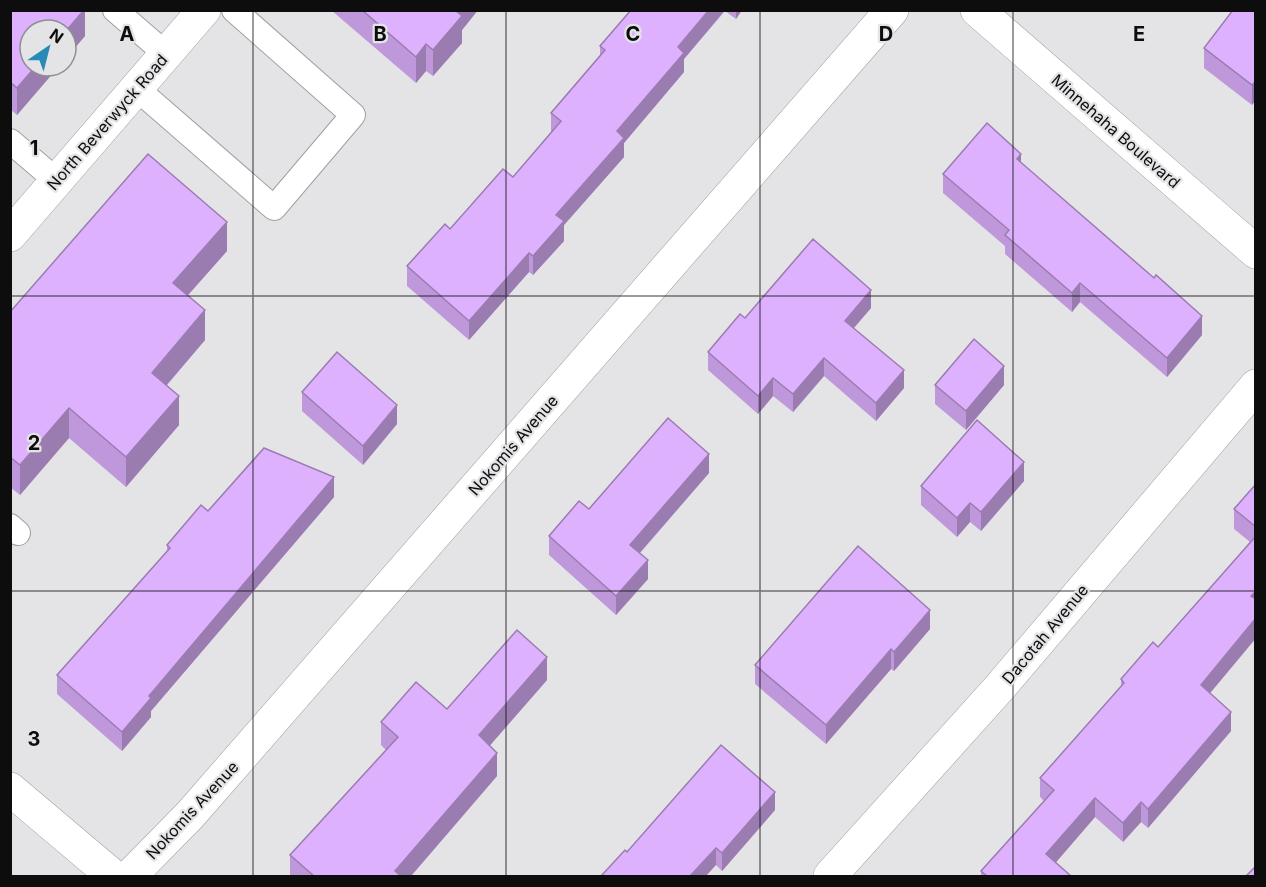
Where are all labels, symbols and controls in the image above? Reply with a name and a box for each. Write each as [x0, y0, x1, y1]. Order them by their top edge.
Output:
north arrow [18, 18, 78, 78]
text: A [120, 22, 135, 46]
text: B [373, 22, 387, 46]
text: C [626, 22, 640, 46]
text: D [879, 22, 893, 46]
text: E [1133, 22, 1145, 46]
text: N [46, 24, 67, 47]
street label: North Beverwyck Road [43, 50, 171, 194]
street label: Minnehaha Boulevard [1048, 70, 1184, 192]
text: 1 [30, 136, 38, 160]
street label: Nokomis Avenue [464, 391, 562, 499]
text: 2 [28, 431, 40, 455]
street label: Dacotah Avenue [998, 580, 1092, 688]
text: 3 [28, 727, 40, 751]
street label: Nokomis Avenue [141, 757, 243, 863]

